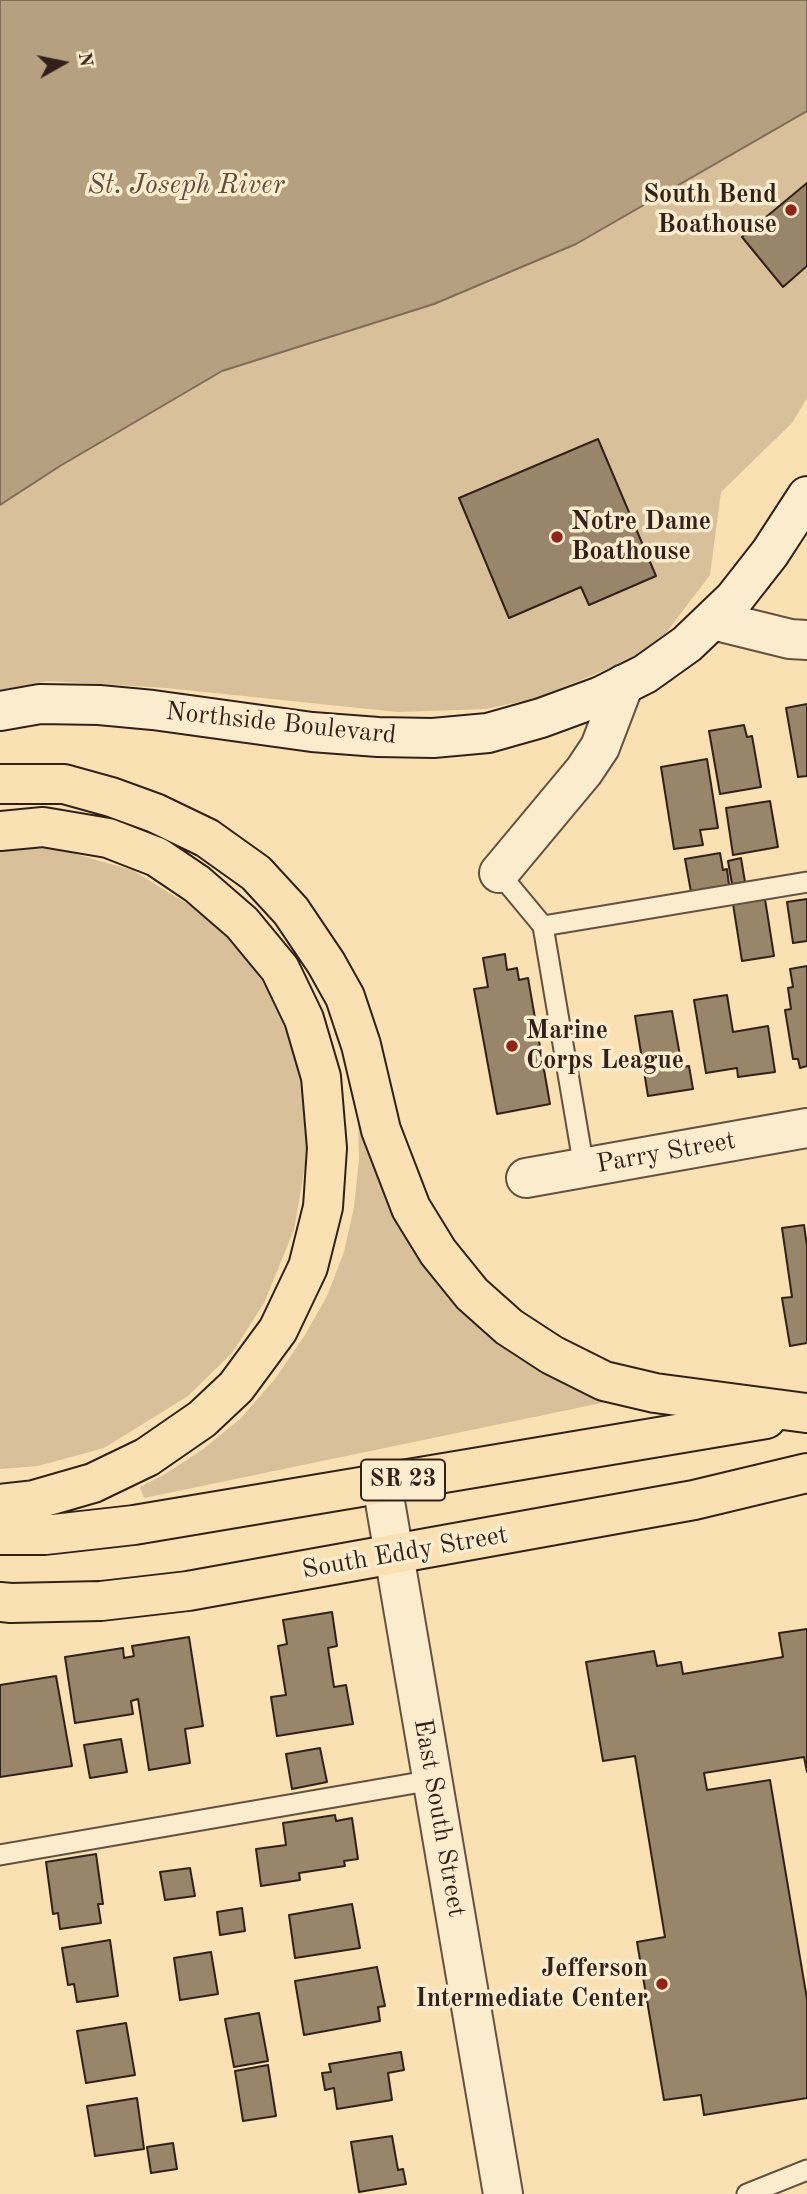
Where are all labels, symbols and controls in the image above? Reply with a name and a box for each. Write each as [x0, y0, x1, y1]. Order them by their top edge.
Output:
north arrow [28, 28, 98, 98]
text: N [74, 51, 95, 68]
water label: St. Joseph River [88, 169, 284, 203]
place label: South Bend Boathouse [643, 179, 777, 241]
marker: South Bend Boathouse [783, 202, 799, 218]
place label: Notre Dame Boathouse [571, 506, 711, 568]
marker: Notre Dame Boathouse [549, 529, 565, 545]
street label: Northside Boulevard [164, 696, 398, 752]
place label: Marine Corps League [526, 1015, 684, 1076]
marker: Marine Corps League [504, 1038, 520, 1054]
street label: Parry Street [594, 1125, 738, 1181]
road number: SR 23 [361, 1460, 445, 1500]
street label: South Eddy Street [300, 1520, 510, 1586]
street label: East South Street [406, 1716, 472, 1920]
place label: Jefferson Intermediate Center [415, 1953, 648, 2014]
marker: Jefferson Intermediate Center [654, 1976, 670, 1992]

